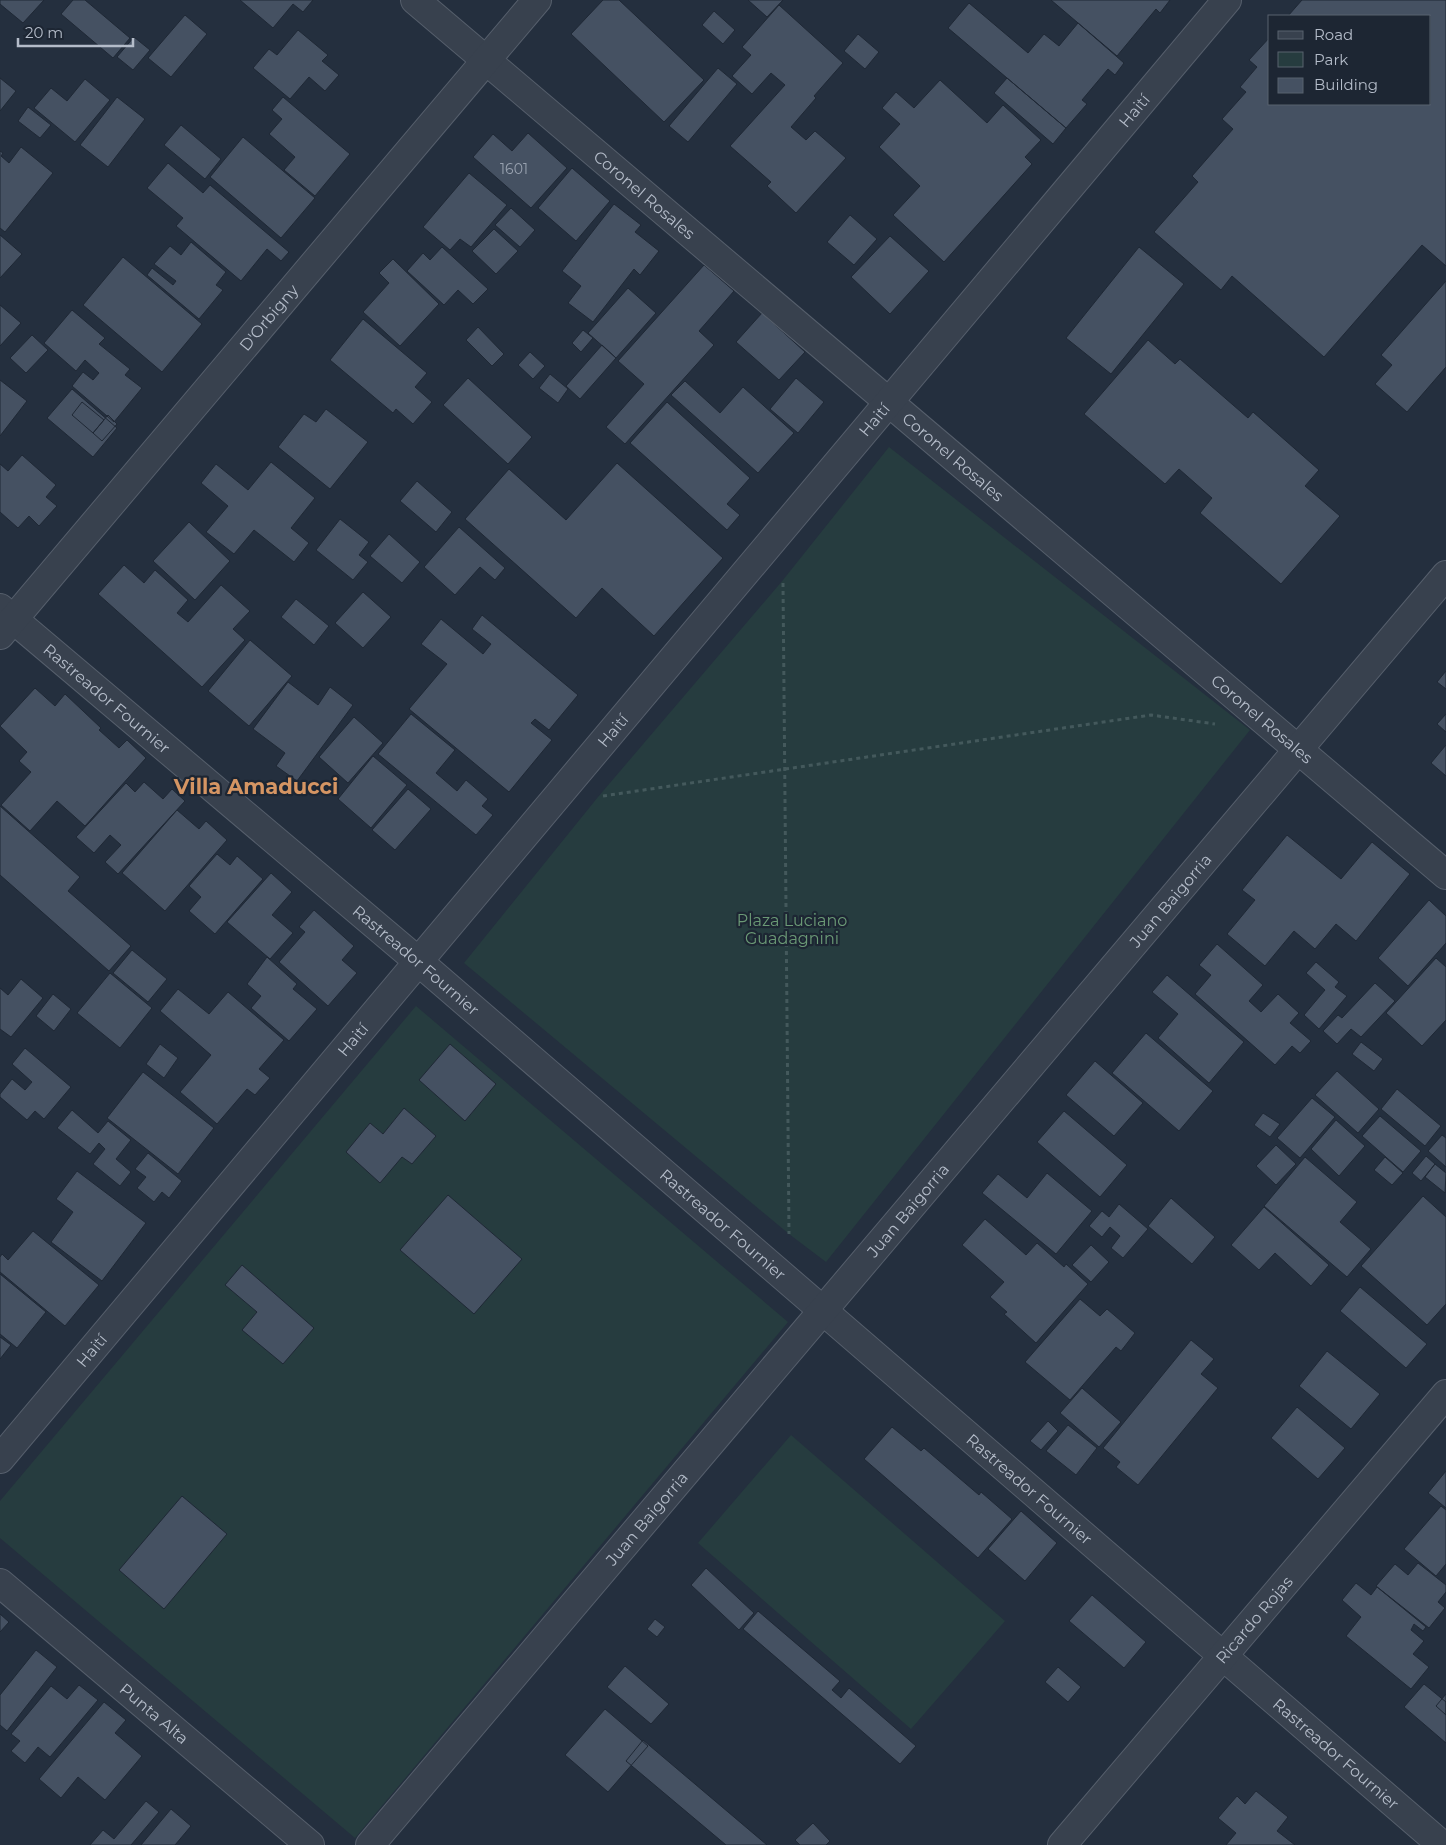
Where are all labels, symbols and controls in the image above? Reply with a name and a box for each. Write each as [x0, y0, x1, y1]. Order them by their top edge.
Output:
scale bar [18, 15, 132, 47]
legend [1268, 15, 1431, 105]
text: 20 m [25, 23, 63, 42]
text: Road [1314, 25, 1353, 44]
text: Park [1314, 50, 1348, 69]
text: Building [1314, 75, 1378, 94]
street label: Haití [1115, 90, 1154, 131]
street label: Coronel Rosales [590, 147, 699, 244]
house number: 1601 [500, 160, 528, 178]
street label: D'Orbigny [236, 280, 303, 355]
street label: Haití [855, 399, 894, 440]
street label: Coronel Rosales [898, 409, 1008, 506]
street label: Rastreador Fournier [39, 640, 174, 758]
street label: Coronel Rosales [1207, 671, 1316, 768]
street label: Haití [594, 710, 633, 751]
district label: Villa Amaducci [173, 774, 338, 799]
street label: Juan Baigorria [1125, 850, 1216, 952]
street label: Rastreador Fournier [349, 901, 483, 1020]
park label: Plaza Luciano Guadagnini [737, 911, 847, 948]
street label: Haití [334, 1019, 373, 1060]
street label: Juan Baigorria [863, 1160, 953, 1262]
street label: Rastreador Fournier [656, 1165, 789, 1284]
street label: Haití [72, 1330, 112, 1371]
street label: Rastreador Fournier [962, 1430, 1096, 1549]
street label: Juan Baigorria [602, 1468, 692, 1570]
street label: Ricardo Rojas [1212, 1572, 1297, 1668]
street label: Punta Alta [116, 1679, 192, 1748]
street label: Rastreador Fournier [1269, 1694, 1403, 1813]

